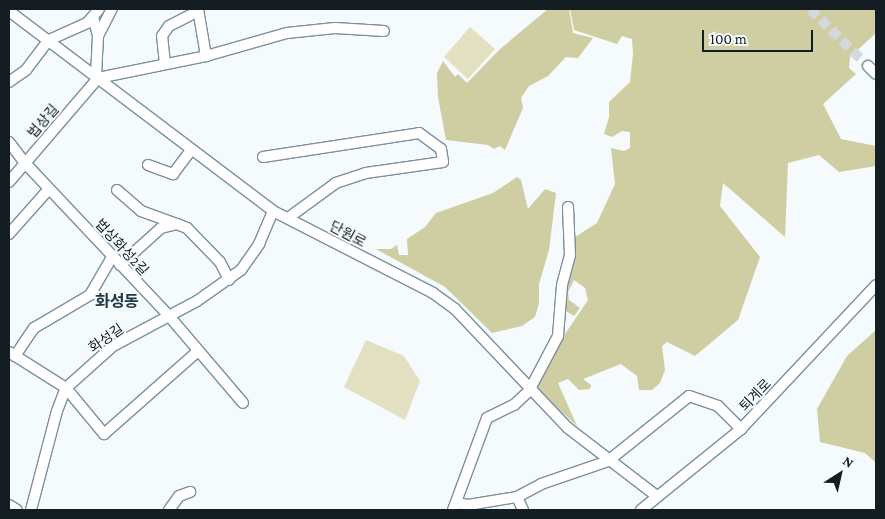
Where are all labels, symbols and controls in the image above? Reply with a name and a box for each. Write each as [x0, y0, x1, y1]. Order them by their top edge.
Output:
scale bar [705, 20, 816, 52]
text: 100 m [710, 31, 747, 47]
street label: 법상길 [24, 101, 62, 141]
street label: 법상화성2길 [92, 215, 152, 279]
street label: 단원로 [327, 218, 369, 250]
district label: 화성동 [95, 292, 139, 312]
street label: 화성길 [85, 320, 127, 356]
street label: 퇴계로 [736, 375, 774, 415]
north arrow [815, 449, 865, 499]
text: N [840, 452, 857, 471]

